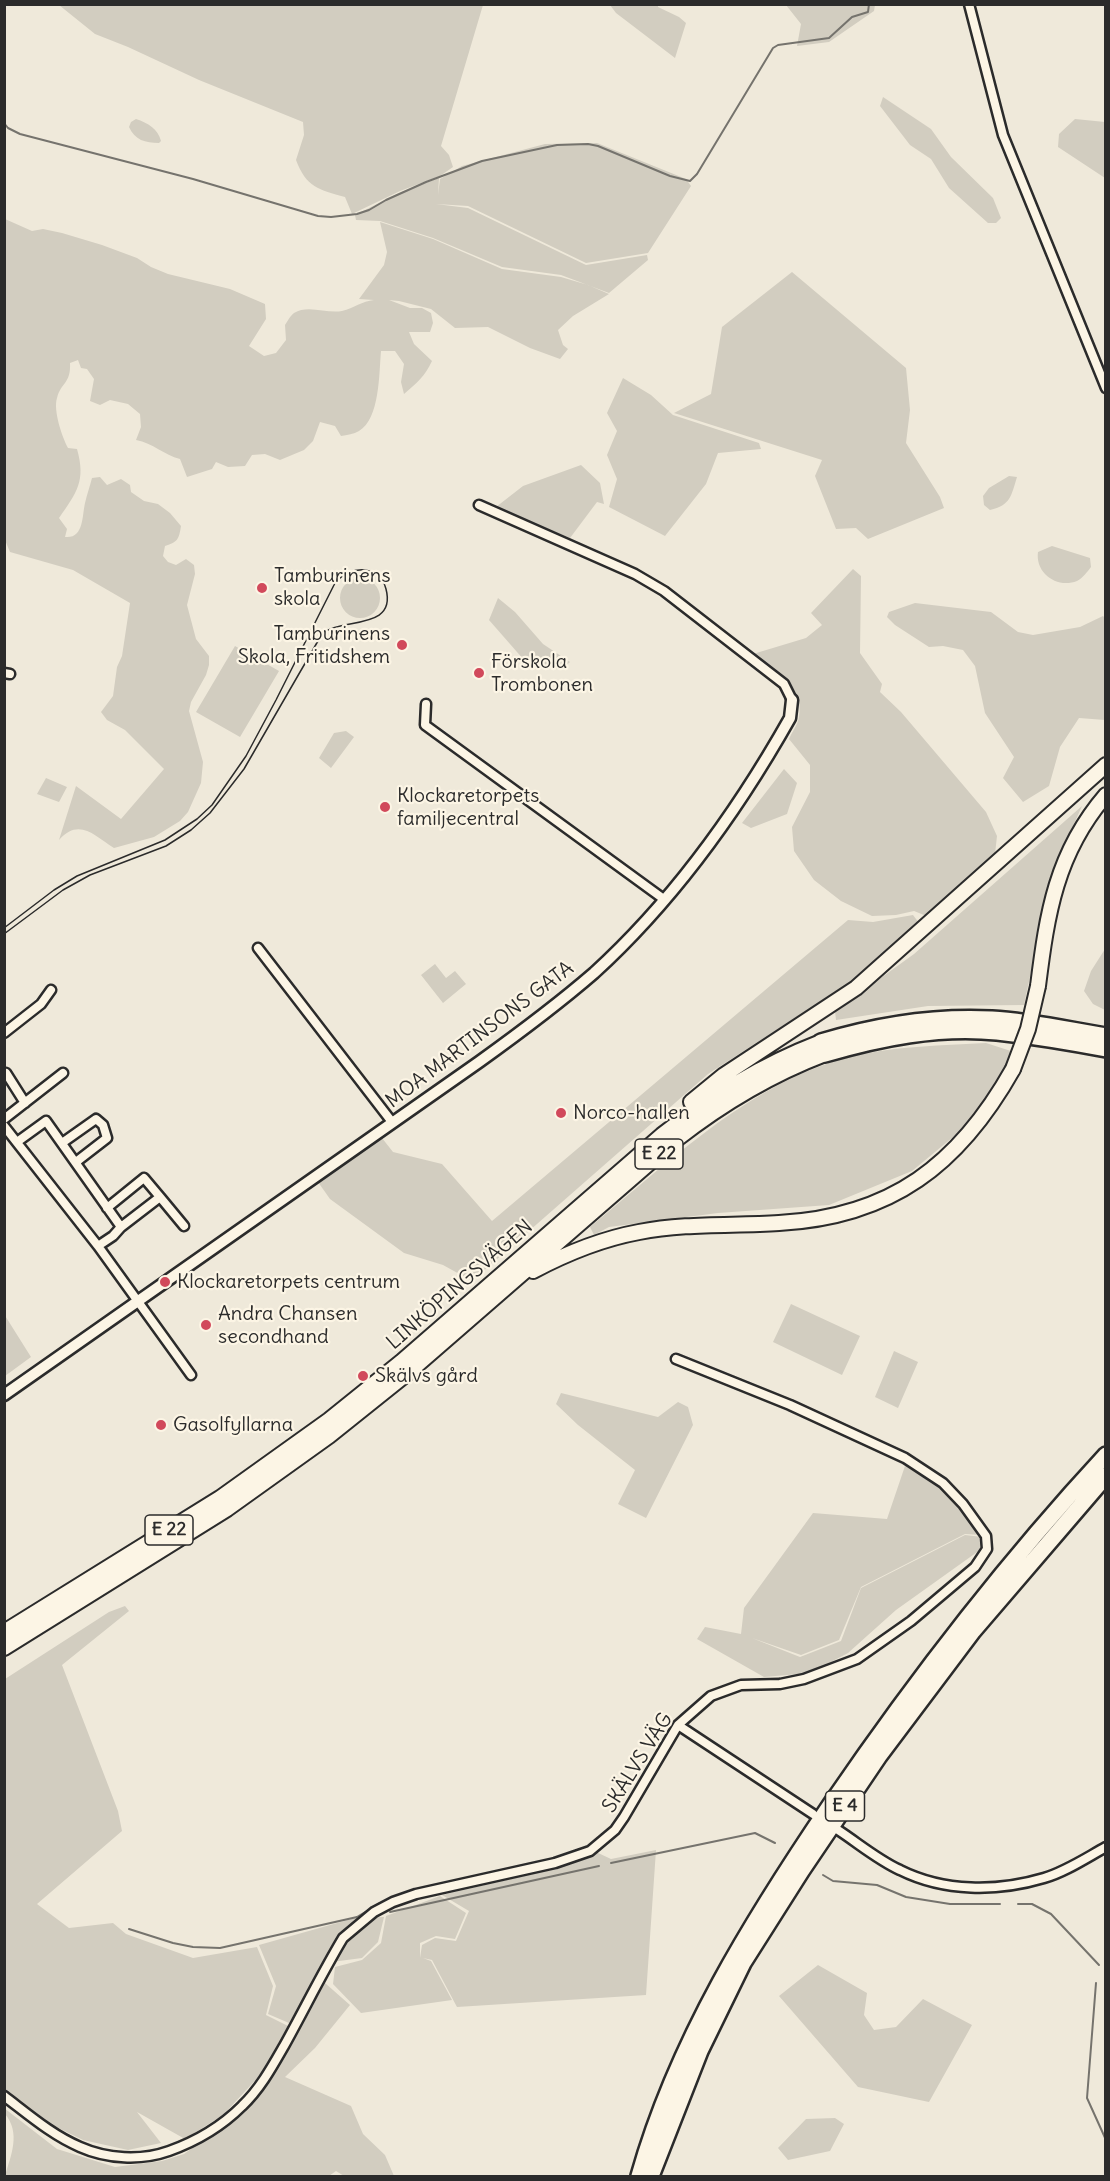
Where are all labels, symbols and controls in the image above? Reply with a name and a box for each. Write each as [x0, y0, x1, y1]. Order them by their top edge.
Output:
place label: Tamburinens skola [274, 564, 391, 611]
marker: Tamburinens skola [255, 581, 269, 595]
place label: Tamburinens Skola, Fritidshem [238, 622, 390, 669]
marker: Tamburinens Skola, Fritidshem [395, 638, 409, 652]
place label: Förskola Trombonen [491, 650, 593, 697]
marker: Förskola Trombonen [472, 666, 486, 680]
place label: Klockaretorpets familjecentral [397, 784, 539, 831]
marker: Klockaretorpets familjecentral [378, 800, 392, 814]
street label: MOA MARTINSONS GATA [381, 957, 579, 1113]
place label: Norco-hallen [573, 1101, 690, 1125]
marker: Norco-hallen [554, 1106, 568, 1120]
road number: E 22 [635, 1139, 683, 1169]
street label: LINKÖPINGSVÄGEN [382, 1215, 538, 1355]
place label: Klockaretorpets centrum [177, 1270, 400, 1294]
marker: Klockaretorpets centrum [158, 1275, 172, 1289]
place label: Andra Chansen secondhand [218, 1302, 357, 1349]
marker: Andra Chansen secondhand [199, 1318, 213, 1332]
place label: Skälvs gård [375, 1364, 478, 1388]
marker: Skälvs gård [356, 1369, 370, 1383]
place label: Gasolfyllarna [173, 1413, 293, 1437]
marker: Gasolfyllarna [154, 1418, 168, 1432]
road number: E 22 [145, 1515, 193, 1545]
street label: SKÄLVS VÄG [598, 1709, 678, 1817]
road number: E 4 [826, 1791, 864, 1821]

